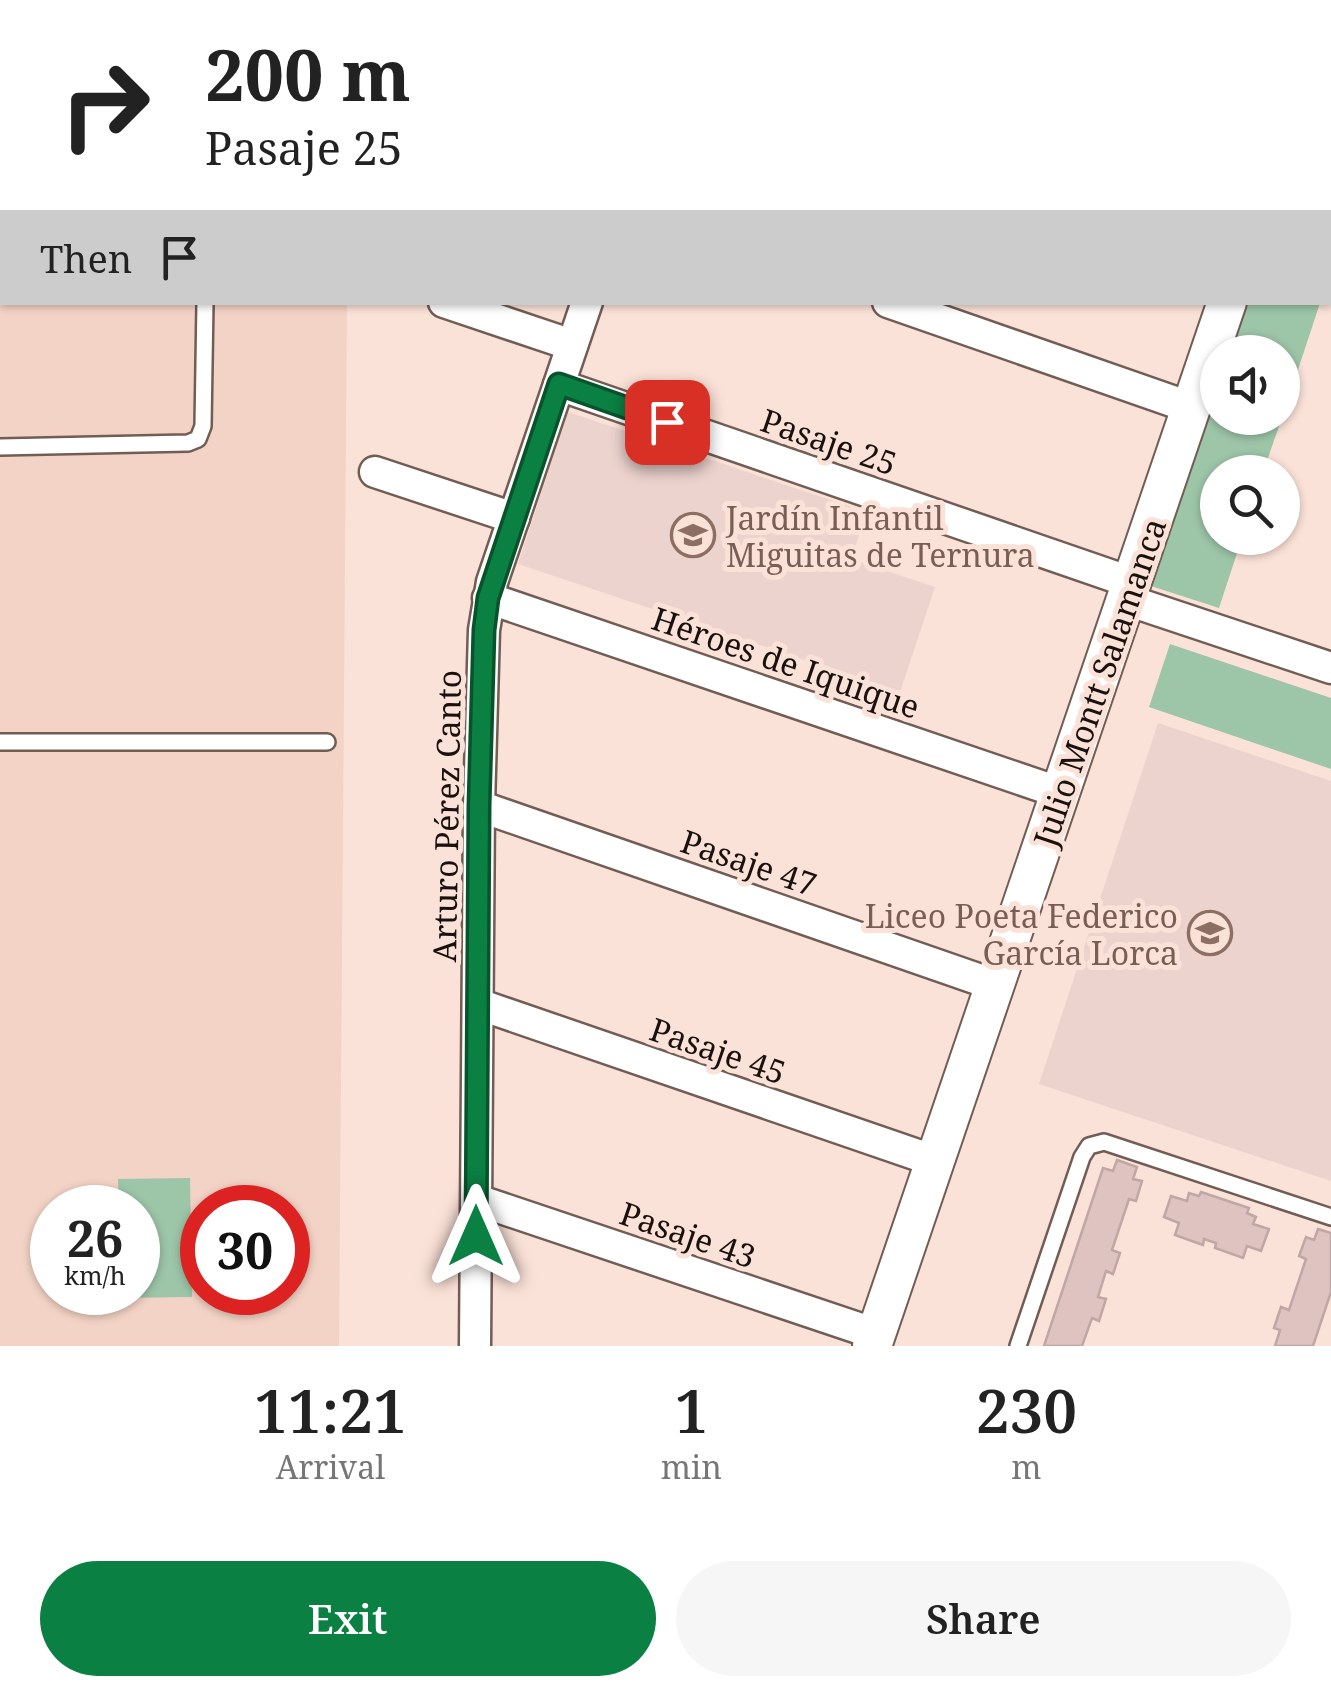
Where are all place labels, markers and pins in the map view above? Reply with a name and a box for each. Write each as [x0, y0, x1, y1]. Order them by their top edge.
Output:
pin [625, 380, 710, 465]
place label: Jardín Infantil Miguitas de Ternura [725, 496, 1035, 576]
school or university icon: Jardín Infantil Miguitas de Ternura [670, 512, 716, 558]
place label: Liceo Poeta Federico García Lorca [865, 894, 1178, 974]
school or university icon: Liceo Poeta Federico García Lorca [1187, 910, 1233, 956]

